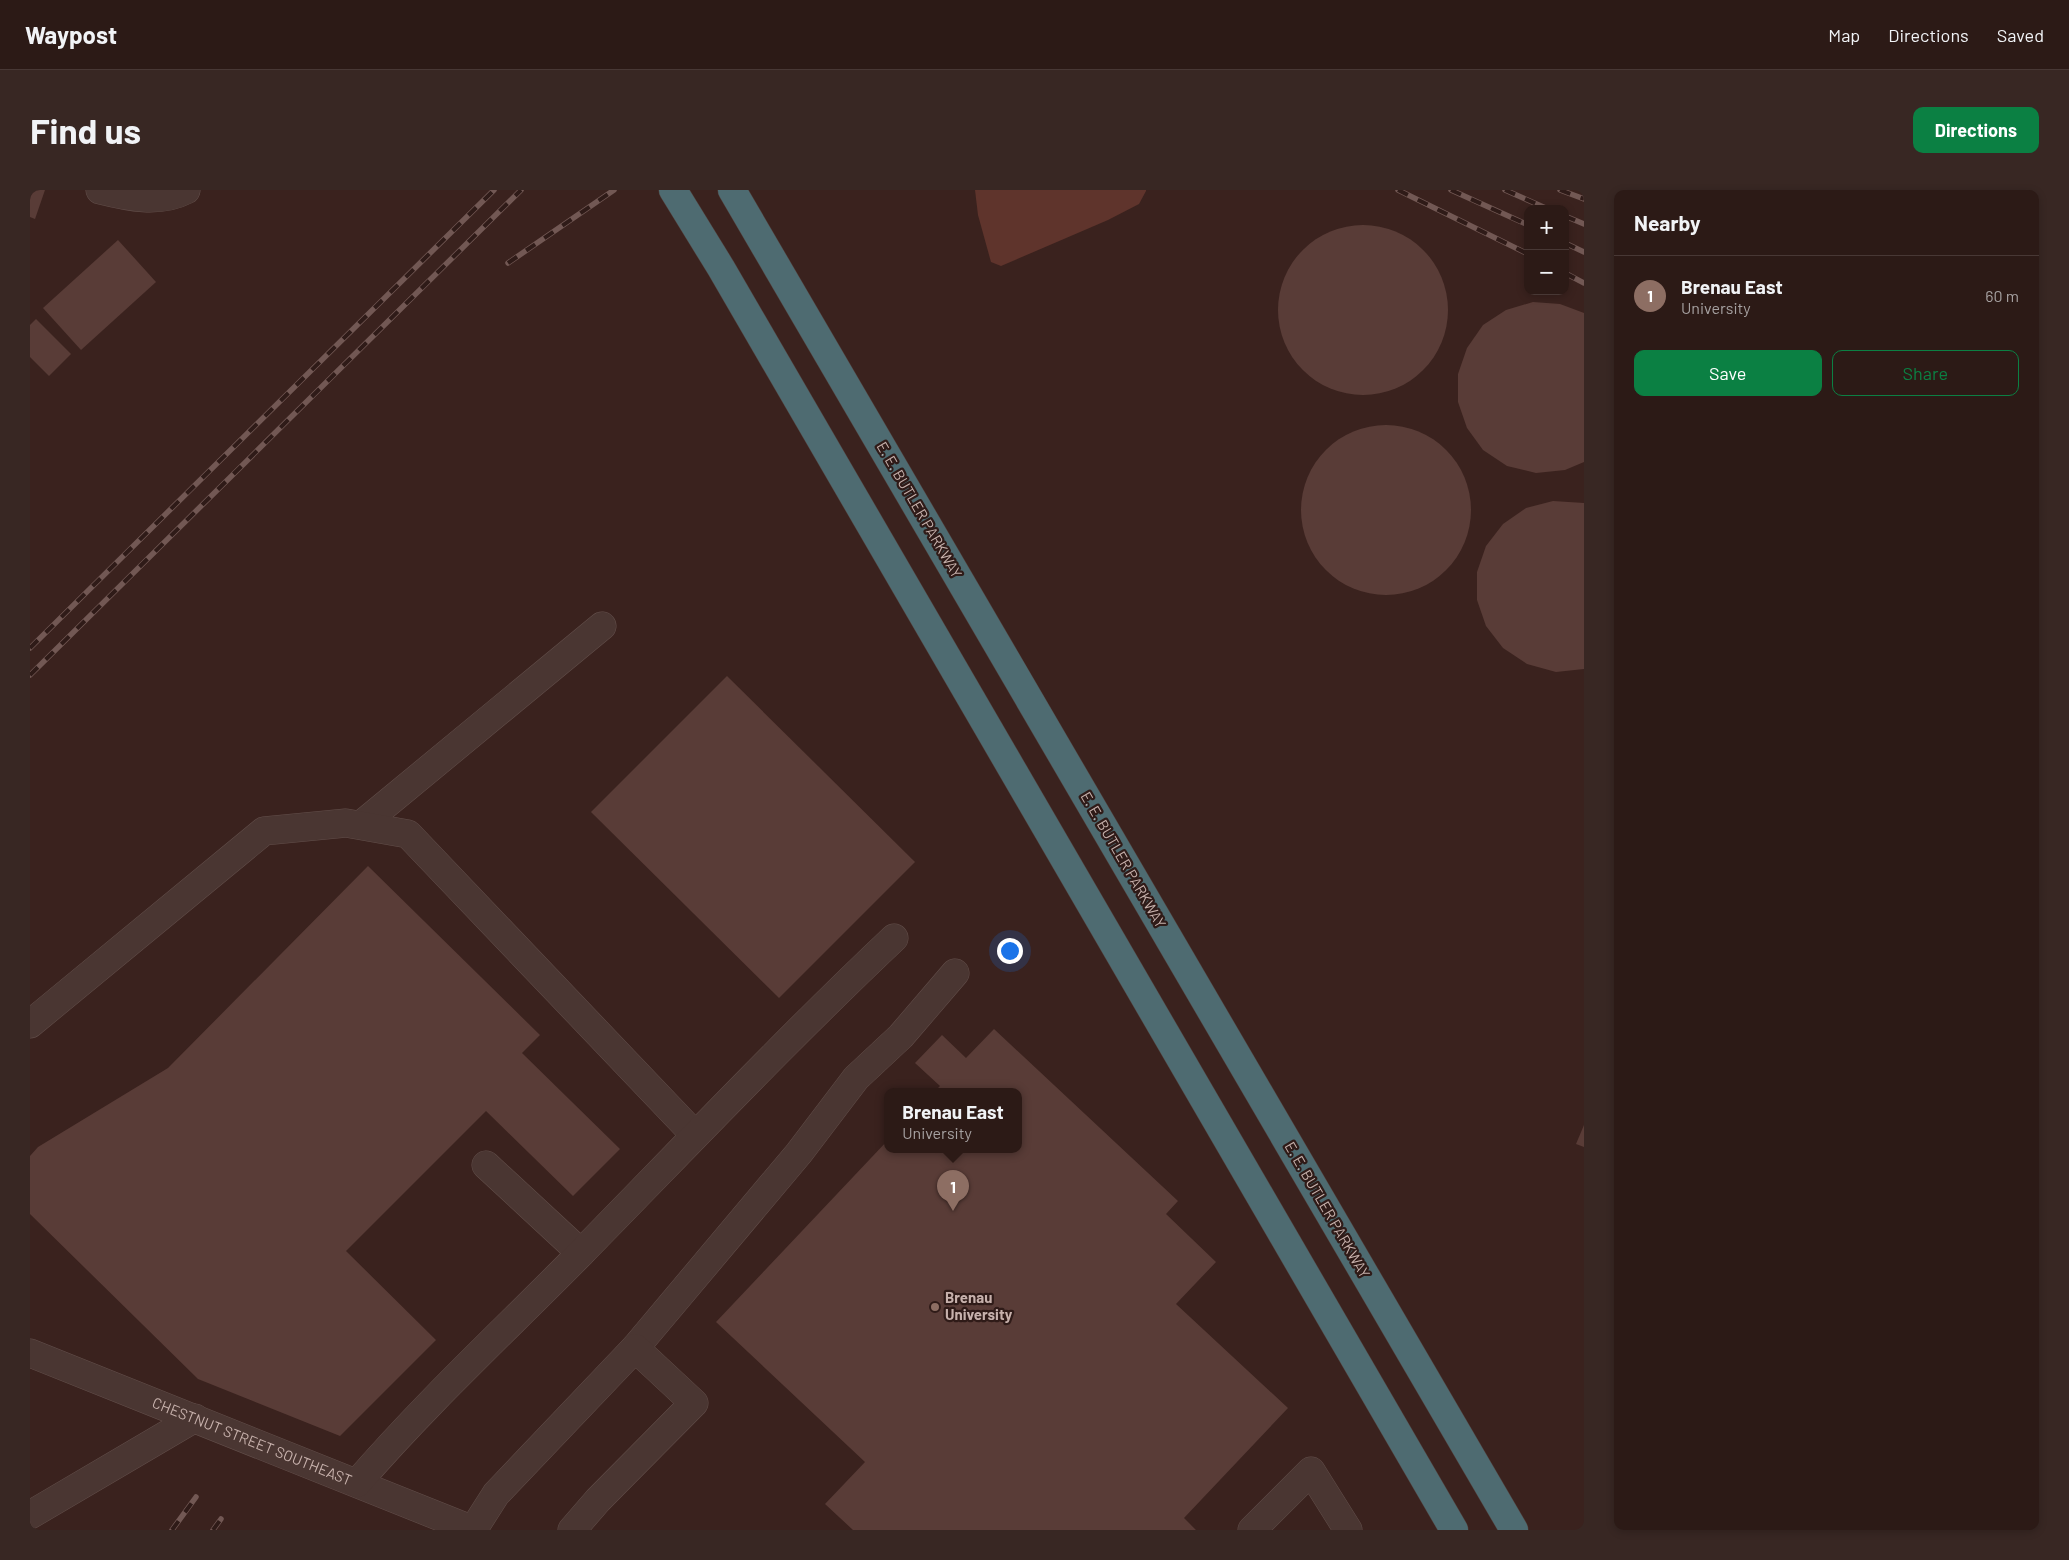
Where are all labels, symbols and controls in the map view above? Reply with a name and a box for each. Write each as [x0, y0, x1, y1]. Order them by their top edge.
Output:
text: Waypost [25, 20, 117, 49]
text: Map [1828, 24, 1860, 46]
text: Directions [1888, 24, 1969, 46]
text: Saved [1997, 24, 2044, 46]
button: Directions [1913, 107, 2039, 153]
text: Find us [30, 109, 141, 151]
map controls [1524, 205, 1569, 295]
button: + [1524, 205, 1569, 250]
text: Nearby [1634, 210, 1700, 235]
button: − [1524, 250, 1569, 295]
text: Brenau East [1681, 275, 1783, 298]
text: 1 [1647, 286, 1653, 305]
text: 60 m [1985, 286, 2019, 305]
text: University [1681, 298, 1751, 317]
button: Save [1634, 350, 1822, 396]
button: Share [1832, 350, 2019, 396]
street label: E. E. BUTLER PARKWAY [874, 438, 966, 581]
street label: E. E. BUTLER PARKWAY [1078, 788, 1170, 931]
your location [997, 938, 1023, 964]
popup [884, 1088, 1022, 1153]
text: Brenau East [902, 1100, 1004, 1123]
text: University [902, 1123, 972, 1142]
street label: E. E. BUTLER PARKWAY [1282, 1138, 1374, 1281]
pin: 1 [937, 1170, 969, 1211]
place label: Brenau University [945, 1288, 1013, 1323]
marker: Brenau University [929, 1301, 941, 1313]
street label: CHESTNUT STREET SOUTHEAST [150, 1393, 355, 1489]

